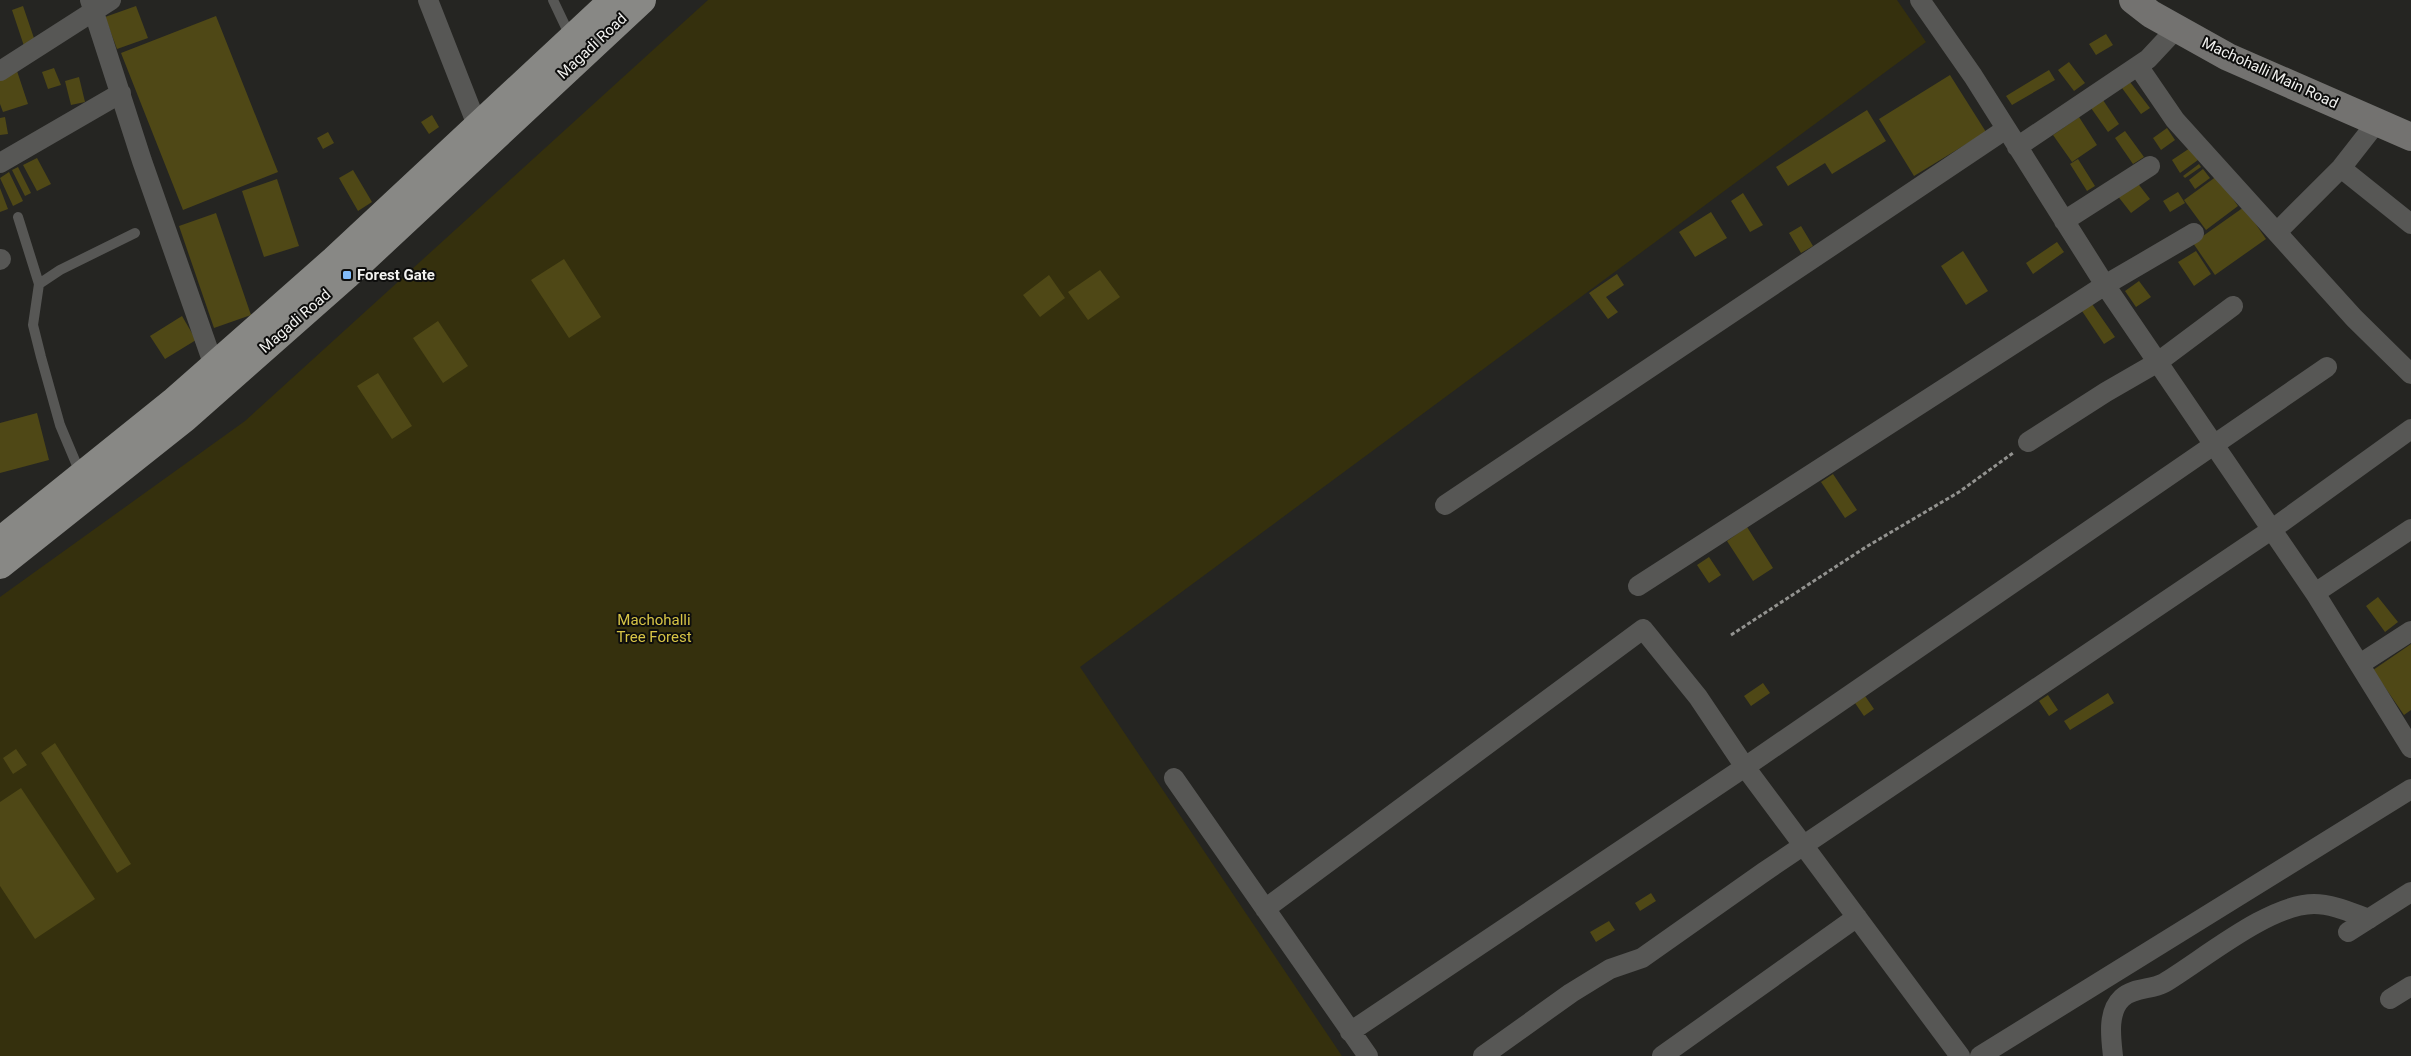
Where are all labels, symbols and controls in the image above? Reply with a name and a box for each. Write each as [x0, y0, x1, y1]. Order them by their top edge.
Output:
street label: Magadi Road [554, 9, 630, 83]
street label: Machohalli Main Road [2199, 33, 2341, 113]
place label: Forest Gate [357, 266, 435, 284]
marker: Forest Gate [341, 269, 353, 281]
street label: Magadi Road [256, 285, 334, 357]
park label: Machohalli Tree Forest [616, 611, 692, 646]

